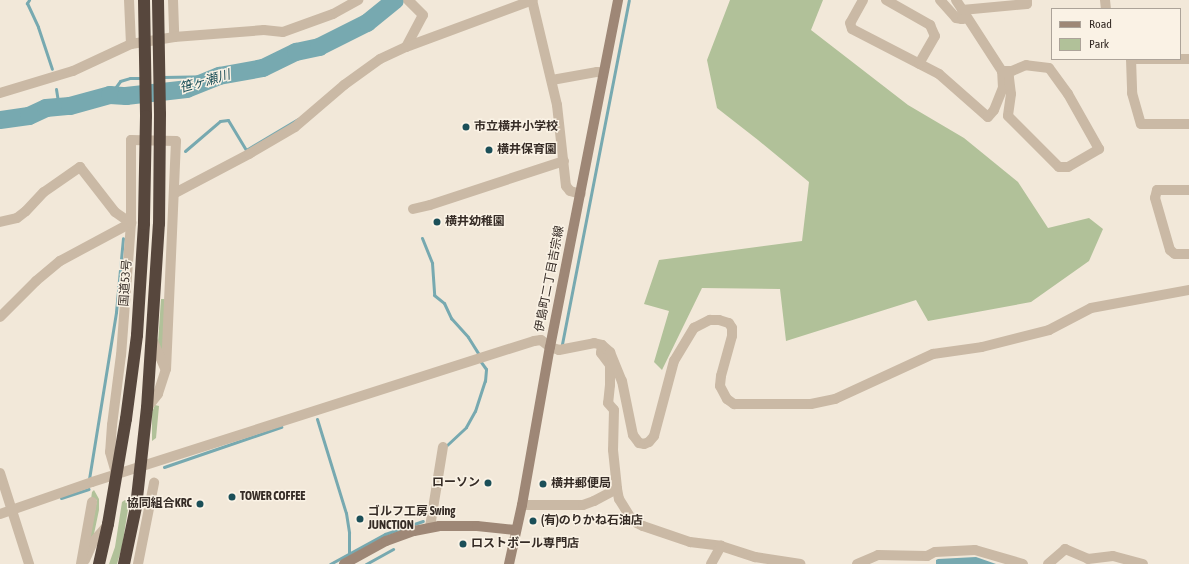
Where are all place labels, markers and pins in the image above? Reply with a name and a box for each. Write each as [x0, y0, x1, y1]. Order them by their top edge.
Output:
place label: 市立横井小学校 [474, 120, 558, 134]
marker: 市立横井小学校 [461, 122, 471, 132]
place label: 横井保育園 [497, 143, 557, 157]
marker: 横井保育園 [484, 145, 494, 155]
place label: 横井幼稚園 [445, 215, 505, 229]
marker: 横井幼稚園 [432, 217, 442, 227]
place label: ローソン [432, 476, 480, 490]
place label: 横井郵便局 [551, 477, 611, 491]
marker: ローソン [483, 478, 493, 488]
marker: 横井郵便局 [538, 479, 548, 489]
place label: TOWER COFFEE [240, 490, 305, 504]
marker: TOWER COFFEE [227, 492, 237, 502]
place label: 協同組合KRC [127, 497, 192, 511]
marker: 協同組合KRC [195, 499, 205, 509]
place label: ゴルフ工房 Swing JUNCTION [368, 505, 455, 533]
marker: ゴルフ工房 Swing JUNCTION [355, 514, 365, 524]
place label: (有)のりかね石油店 [541, 514, 643, 528]
marker: (有)のりかね石油店 [528, 516, 538, 526]
place label: ロストボール専門店 [471, 537, 579, 551]
marker: ロストボール専門店 [458, 539, 468, 549]

